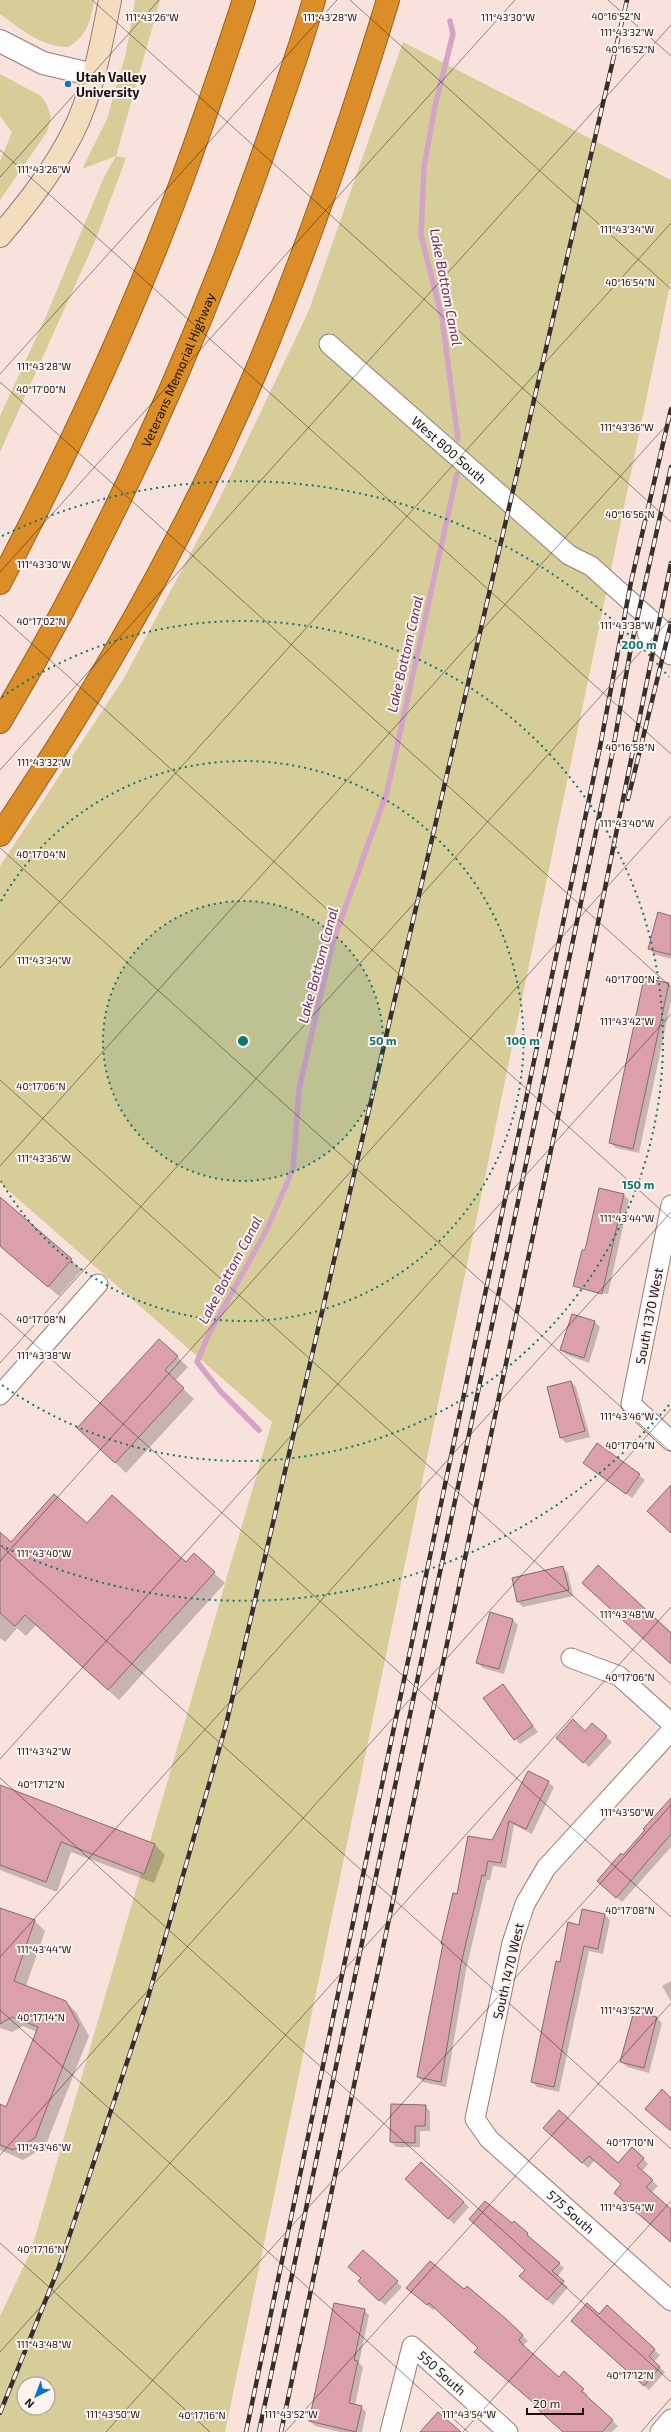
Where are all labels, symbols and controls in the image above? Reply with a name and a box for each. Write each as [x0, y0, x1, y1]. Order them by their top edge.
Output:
text: 40°16'52"N [591, 10, 641, 22]
text: 111°43'26"W [125, 11, 179, 23]
text: 111°43'28"W [303, 11, 358, 23]
text: 111°43'30"W [481, 11, 535, 23]
text: 111°43'32"W [600, 26, 654, 38]
text: 40°16'52"N [605, 43, 655, 55]
place label: Utah Valley University [76, 69, 147, 100]
marker: Utah Valley University [63, 79, 73, 89]
text: 111°43'26"W [17, 163, 71, 175]
text: 111°43'34"W [600, 223, 655, 235]
water label: Lake Bottom Canal [427, 227, 466, 347]
text: 40°16'54"N [605, 276, 655, 288]
street label: Veterans Memorial Highway [138, 290, 218, 449]
text: 111°43'28"W [17, 360, 72, 372]
text: 40°17'00"N [16, 383, 66, 395]
street label: West 800 South [408, 412, 490, 487]
text: 111°43'36"W [600, 421, 654, 433]
text: 40°16'56"N [605, 508, 655, 520]
text: 111°43'30"W [17, 558, 71, 570]
water label: Lake Bottom Canal [383, 594, 426, 714]
text: 40°17'02"N [16, 615, 66, 627]
text: 111°43'38"W [600, 619, 655, 631]
text: 200 m [621, 637, 657, 651]
text: 40°16'58"N [605, 741, 655, 753]
text: 111°43'32"W [17, 756, 71, 768]
text: 111°43'40"W [600, 817, 655, 829]
text: 40°17'04"N [16, 848, 66, 860]
water label: Lake Bottom Canal [294, 905, 341, 1025]
text: 111°43'34"W [17, 954, 72, 966]
text: 40°17'00"N [605, 973, 655, 985]
text: 111°43'42"W [600, 1015, 654, 1027]
text: 50 m [369, 1033, 397, 1047]
text: 100 m [506, 1033, 540, 1047]
centre of rings [236, 1034, 250, 1048]
text: 40°17'06"N [16, 1080, 66, 1092]
text: 111°43'36"W [17, 1152, 71, 1164]
text: 150 m [622, 1177, 654, 1191]
text: 111°43'44"W [600, 1212, 655, 1224]
water label: Lake Bottom Canal [194, 1213, 265, 1326]
street label: South 1370 West [632, 1266, 666, 1366]
text: 40°17'08"N [16, 1313, 66, 1325]
text: 111°43'38"W [17, 1349, 72, 1361]
text: 111°43'46"W [600, 1410, 655, 1422]
text: 40°17'04"N [605, 1439, 655, 1451]
text: 111°43'40"W [17, 1547, 72, 1559]
text: 111°43'48"W [600, 1608, 655, 1620]
text: 40°17'06"N [605, 1671, 655, 1683]
text: 111°43'42"W [17, 1745, 71, 1757]
text: 40°17'12"N [17, 1778, 65, 1790]
text: 111°43'50"W [600, 1806, 654, 1818]
text: 40°17'08"N [605, 1904, 655, 1916]
street label: South 1470 West [489, 1921, 527, 2021]
text: 111°43'44"W [17, 1943, 72, 1955]
text: 111°43'52"W [600, 2004, 654, 2016]
text: 40°17'14"N [17, 2011, 65, 2023]
text: 40°17'10"N [606, 2136, 654, 2148]
text: 111°43'46"W [17, 2141, 72, 2153]
street label: 575 South [544, 2187, 598, 2237]
text: 111°43'54"W [600, 2201, 654, 2213]
text: 40°17'16"N [17, 2243, 65, 2255]
text: 111°43'48"W [17, 2338, 72, 2350]
street label: 550 South [415, 2347, 469, 2399]
text: 40°17'12"N [606, 2369, 654, 2381]
north arrow [16, 2376, 56, 2416]
scale bar [527, 2390, 583, 2416]
text: N [22, 2396, 36, 2411]
text: 20 m [533, 2396, 560, 2410]
text: 111°43'50"W [86, 2408, 140, 2420]
text: 111°43'52"W [264, 2408, 318, 2420]
text: 111°43'54"W [442, 2408, 496, 2420]
text: 40°17'16"N [178, 2409, 226, 2421]

